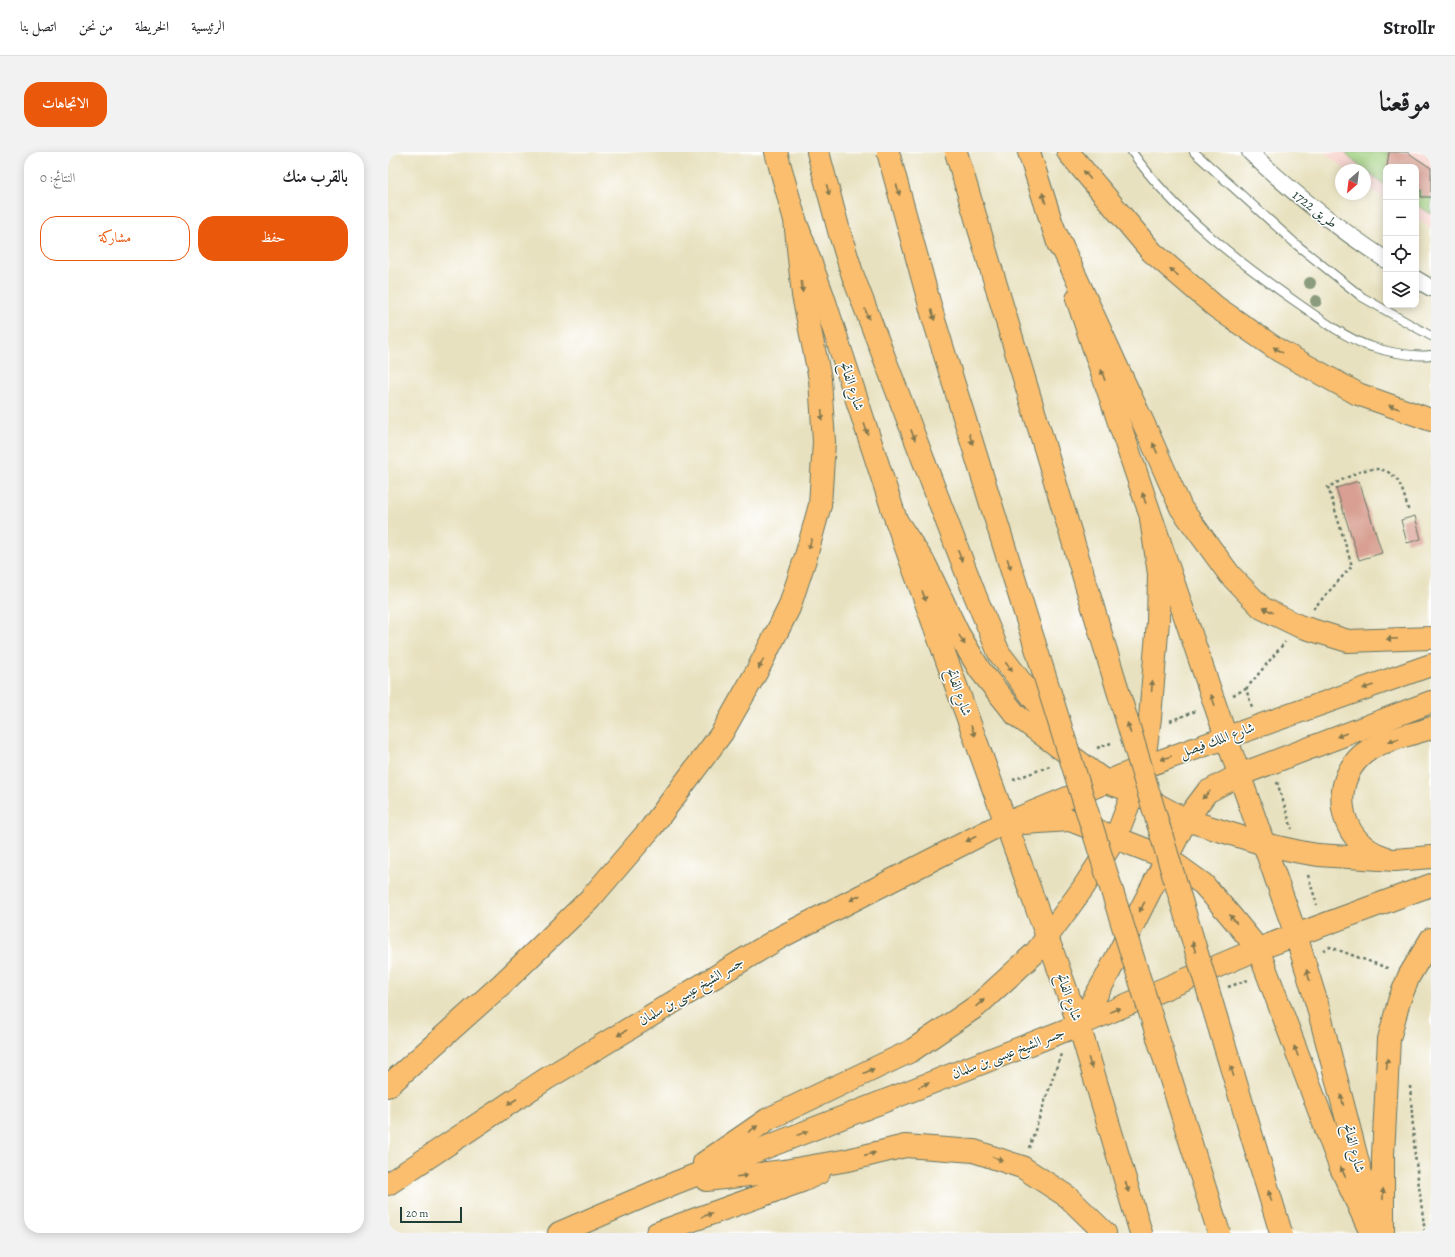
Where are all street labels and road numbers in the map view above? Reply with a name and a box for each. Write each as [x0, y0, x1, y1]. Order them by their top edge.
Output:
street label: طريق 1722 [1289, 185, 1342, 233]
street label: شارع الفاتح [832, 359, 869, 414]
street label: شارع الفاتح [939, 665, 977, 720]
street label: شارع الملك فيصل [1177, 718, 1258, 764]
street label: جسر الشيخ عيسى بن سلمان [635, 952, 749, 1033]
street label: شارع الفاتح [1049, 970, 1087, 1025]
street label: جسر الشيخ عيسى بن سلمان [949, 1023, 1068, 1086]
street label: شارع الفاتح [1335, 1121, 1370, 1175]

